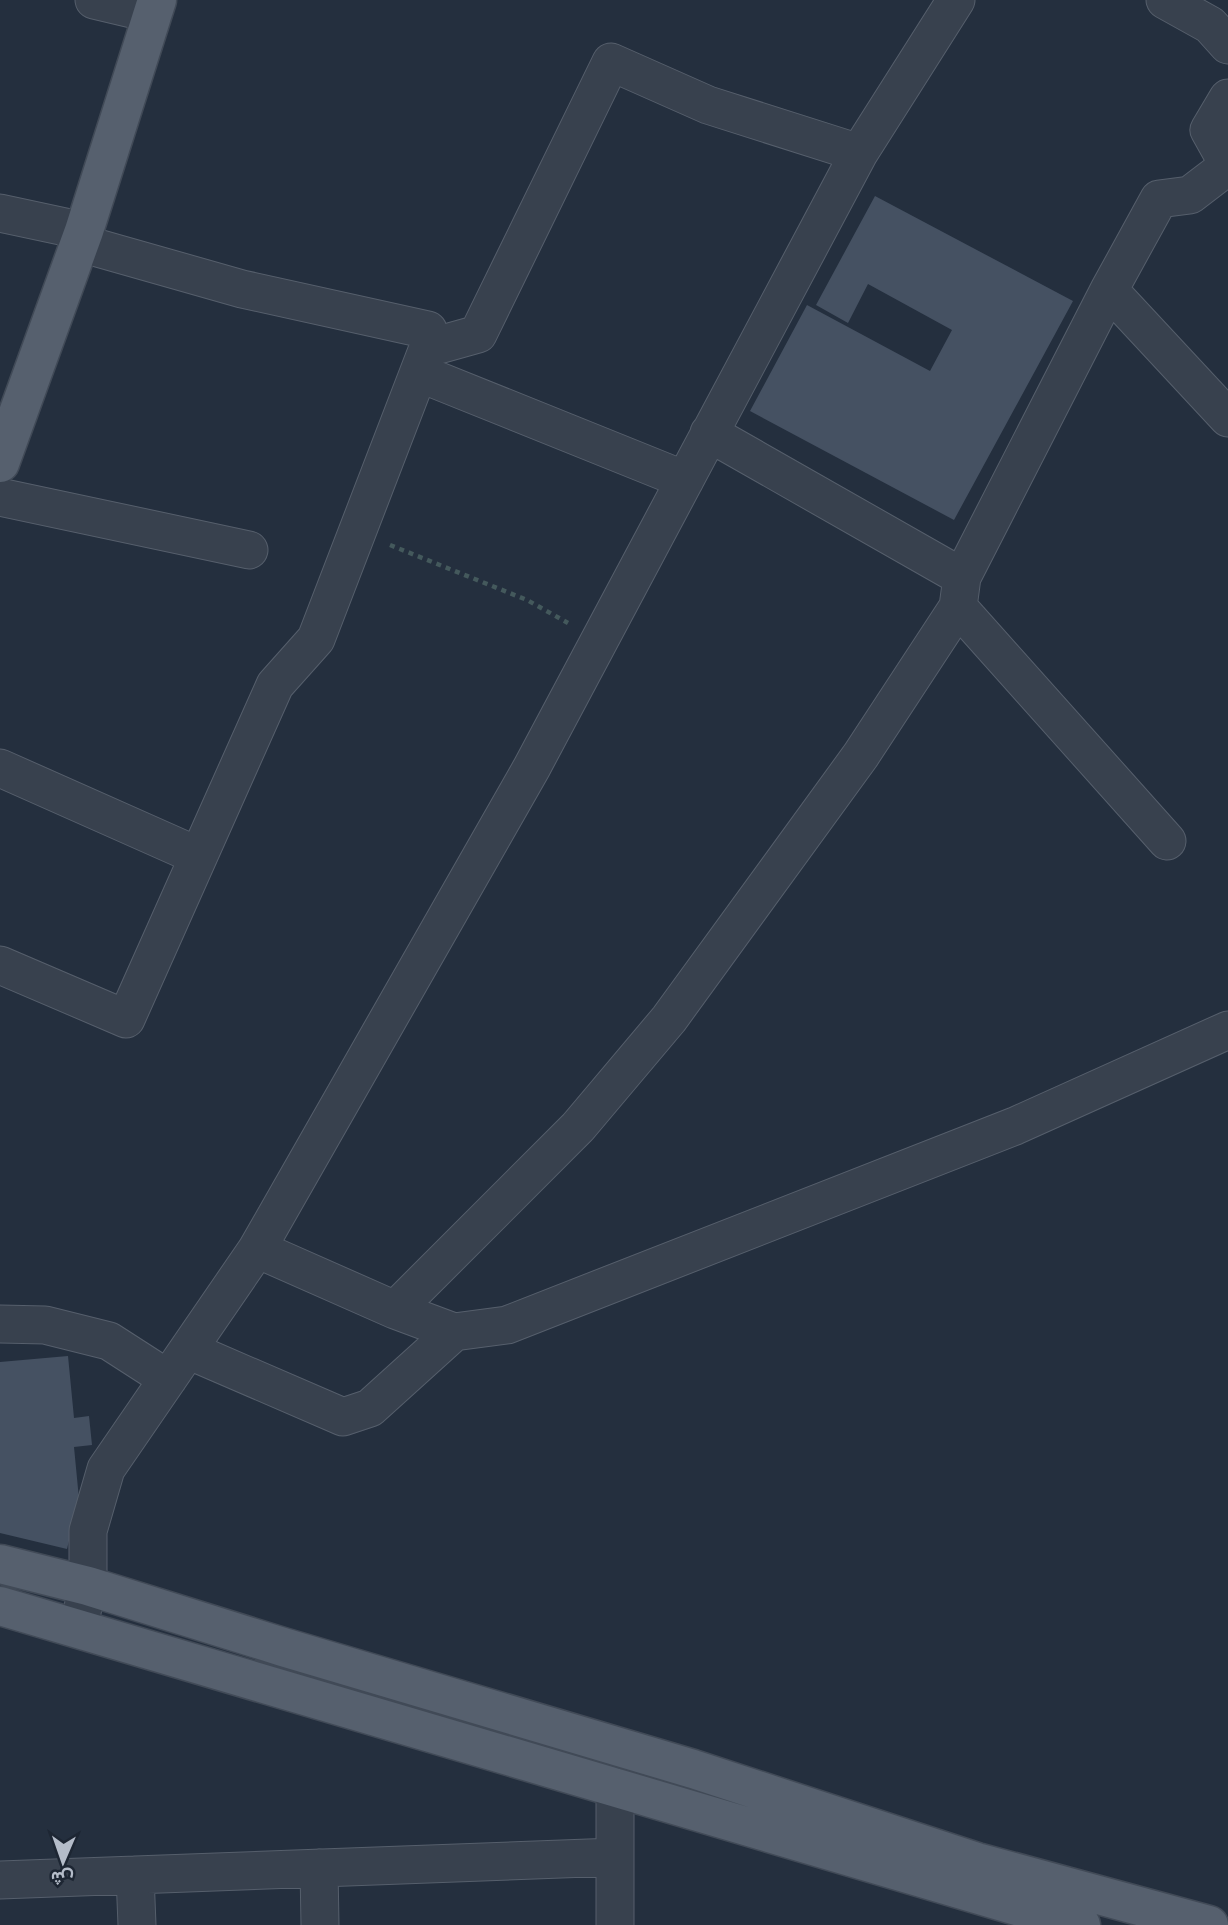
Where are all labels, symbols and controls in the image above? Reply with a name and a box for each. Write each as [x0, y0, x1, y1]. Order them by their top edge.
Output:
north arrow [28, 1827, 98, 1897]
text: ش [50, 1867, 74, 1890]

